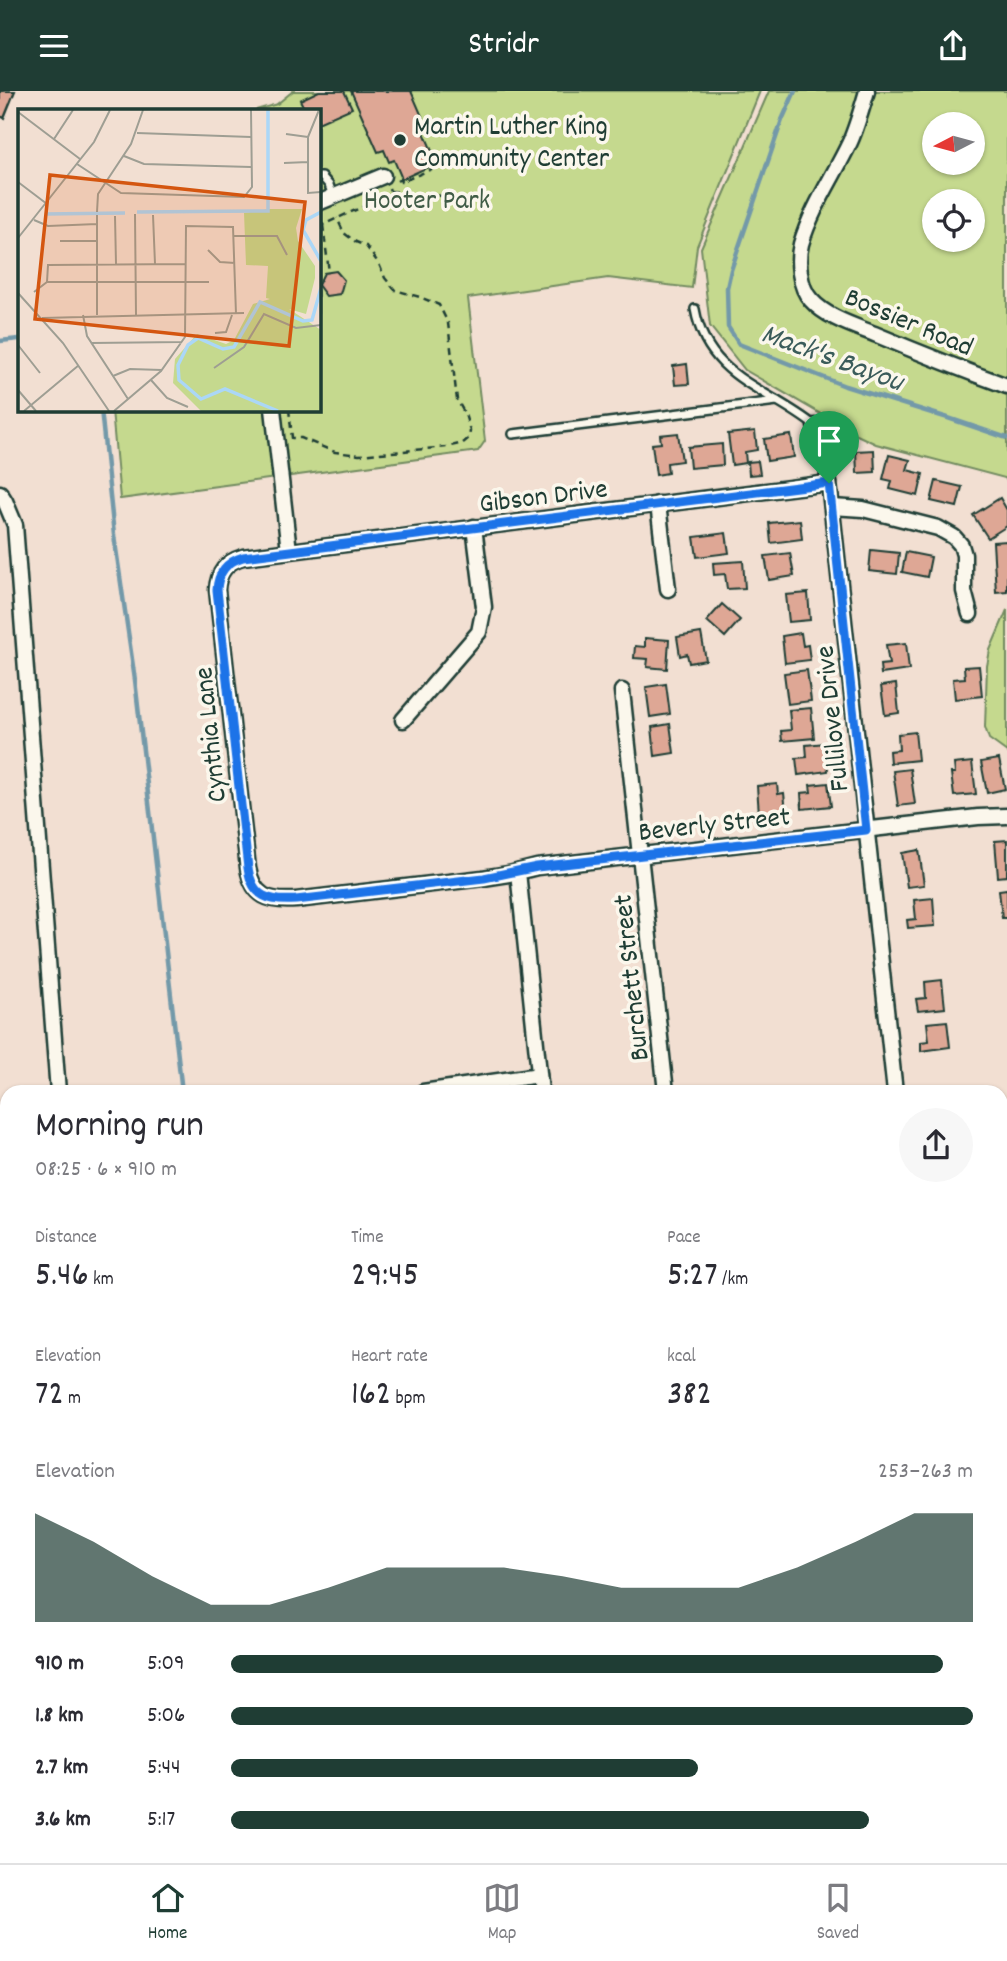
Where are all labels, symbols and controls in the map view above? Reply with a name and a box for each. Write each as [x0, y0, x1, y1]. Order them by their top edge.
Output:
text: Stridr [468, 23, 539, 69]
icon: menu [35, 27, 73, 65]
icon: share [934, 27, 972, 65]
inset map [18, 109, 320, 411]
place label: Martin Luther King Community Center [414, 109, 610, 181]
north arrow [922, 112, 985, 175]
map controls [922, 112, 985, 252]
marker: Martin Luther King Community Center [392, 132, 408, 148]
park label: Hooter Park [364, 183, 490, 223]
button: locate [922, 189, 985, 252]
street label: Bossier Road [838, 280, 978, 370]
water label: Mack's Bayou [755, 315, 910, 406]
pin [799, 411, 859, 483]
icon: arrive [810, 422, 848, 460]
street label: Gibson Drive [477, 471, 610, 527]
street label: Fullilove Drive [807, 644, 863, 793]
street label: Cynthia Lane [186, 665, 240, 804]
street label: Beverly Street [637, 799, 792, 855]
street label: Burchett Street [605, 892, 663, 1063]
text: Morning run [35, 1100, 204, 1155]
button: share [899, 1108, 973, 1182]
text: 08:25 · 6 × 910 m [35, 1154, 177, 1187]
text: Distance [35, 1225, 97, 1252]
text: Time [351, 1225, 384, 1252]
text: Pace [667, 1225, 701, 1252]
text: 5.46 [35, 1252, 89, 1302]
text: 29:45 [351, 1252, 419, 1302]
text: 5:27 [667, 1252, 718, 1302]
text: km [89, 1267, 114, 1294]
text: /km [718, 1267, 748, 1294]
text: Elevation [35, 1344, 101, 1371]
text: Heart rate [351, 1344, 428, 1371]
text: kcal [667, 1344, 696, 1371]
text: 72 [35, 1371, 64, 1421]
text: 162 [351, 1371, 391, 1421]
text: 382 [667, 1371, 712, 1421]
text: m [64, 1386, 81, 1413]
text: bpm [391, 1386, 426, 1413]
text: Elevation [35, 1456, 115, 1489]
text: 253–263 m [878, 1456, 973, 1489]
text: 910 m [35, 1648, 84, 1681]
text: 5:09 [147, 1648, 185, 1681]
text: 1.8 km [35, 1700, 84, 1733]
text: 5:06 [147, 1700, 185, 1733]
text: 2.7 km [35, 1752, 88, 1785]
text: 5:44 [147, 1752, 181, 1785]
text: 3.6 km [35, 1804, 91, 1837]
text: 5:17 [147, 1804, 175, 1837]
tab: Home [148, 1879, 187, 1948]
tab: Map [483, 1879, 521, 1948]
tab: Saved [817, 1879, 859, 1948]

